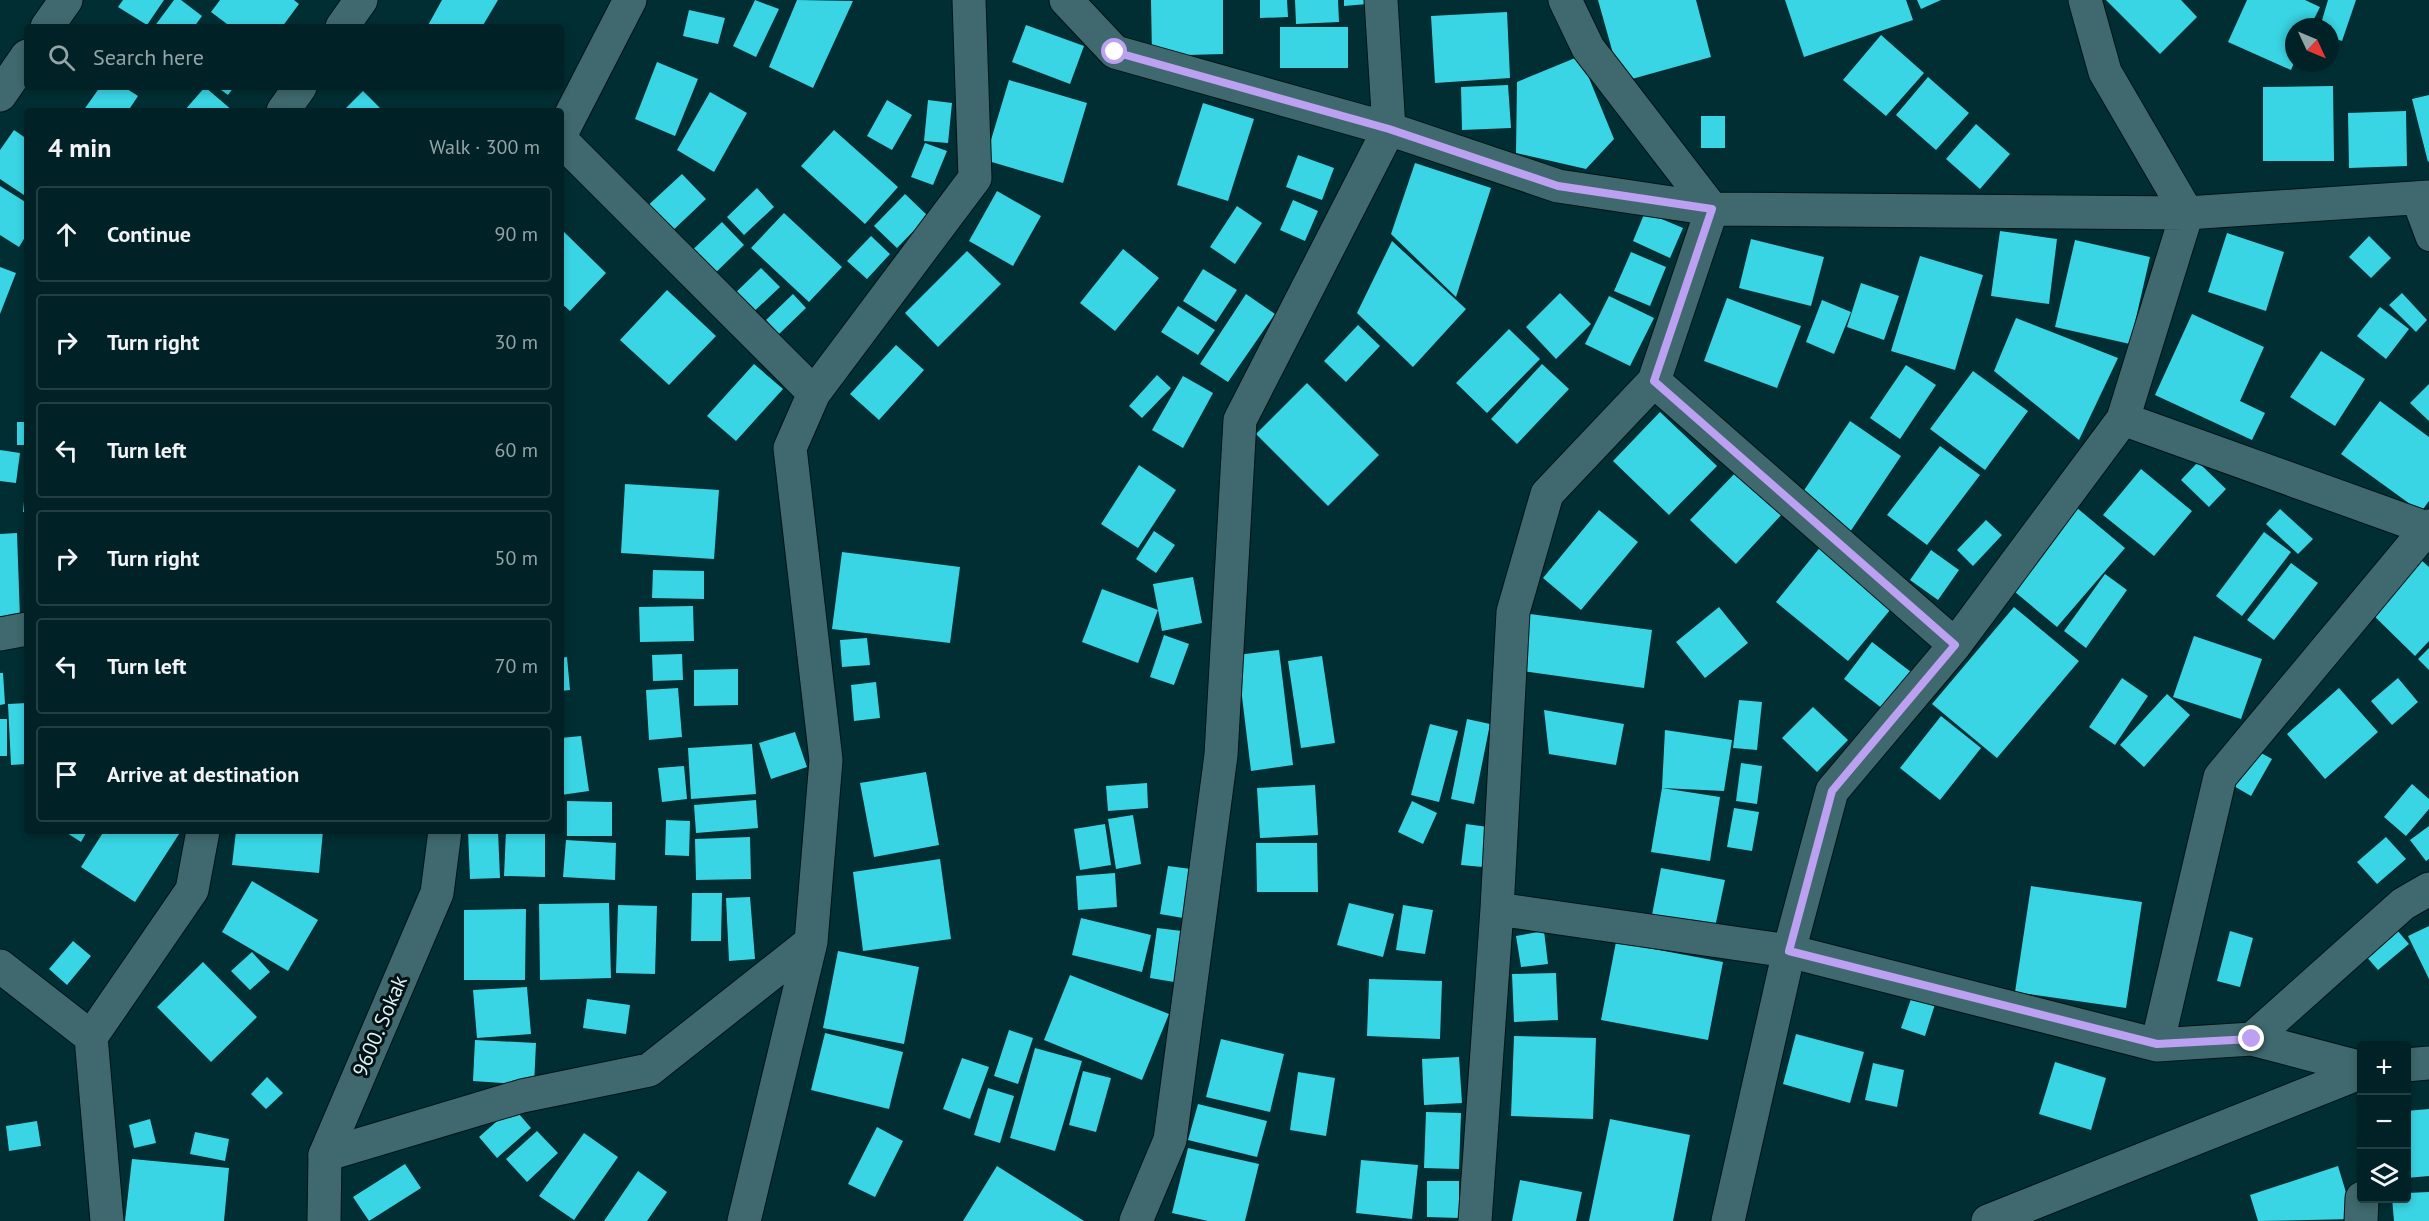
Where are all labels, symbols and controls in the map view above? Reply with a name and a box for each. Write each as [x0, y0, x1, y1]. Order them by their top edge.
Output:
north arrow [2285, 18, 2339, 72]
search box [24, 24, 564, 90]
route start [1101, 38, 1127, 64]
icon: search [45, 41, 78, 74]
text: Search here [93, 43, 204, 71]
text: 4 min [48, 131, 111, 164]
text: Walk · 300 m [429, 134, 540, 160]
icon: ahead [50, 218, 83, 251]
text: Continue [107, 220, 191, 248]
text: 90 m [495, 221, 538, 247]
icon: right [50, 326, 83, 359]
text: Turn right [107, 328, 199, 356]
text: 30 m [495, 329, 538, 355]
icon: left [50, 434, 83, 467]
text: Turn left [107, 436, 187, 464]
text: 60 m [495, 437, 538, 463]
icon: right [50, 542, 83, 575]
text: Turn right [107, 544, 199, 572]
text: 50 m [495, 545, 538, 571]
icon: left [50, 650, 83, 683]
text: Turn left [107, 652, 187, 680]
text: 70 m [495, 653, 538, 679]
icon: arrive [50, 758, 83, 791]
text: Arrive at destination [107, 760, 299, 788]
street label: 9600. Sokak [346, 971, 413, 1080]
route end [2238, 1025, 2264, 1051]
map controls [2357, 1041, 2411, 1203]
button: + [2357, 1041, 2411, 1095]
button: − [2357, 1095, 2411, 1149]
button: layers [2357, 1149, 2411, 1203]

